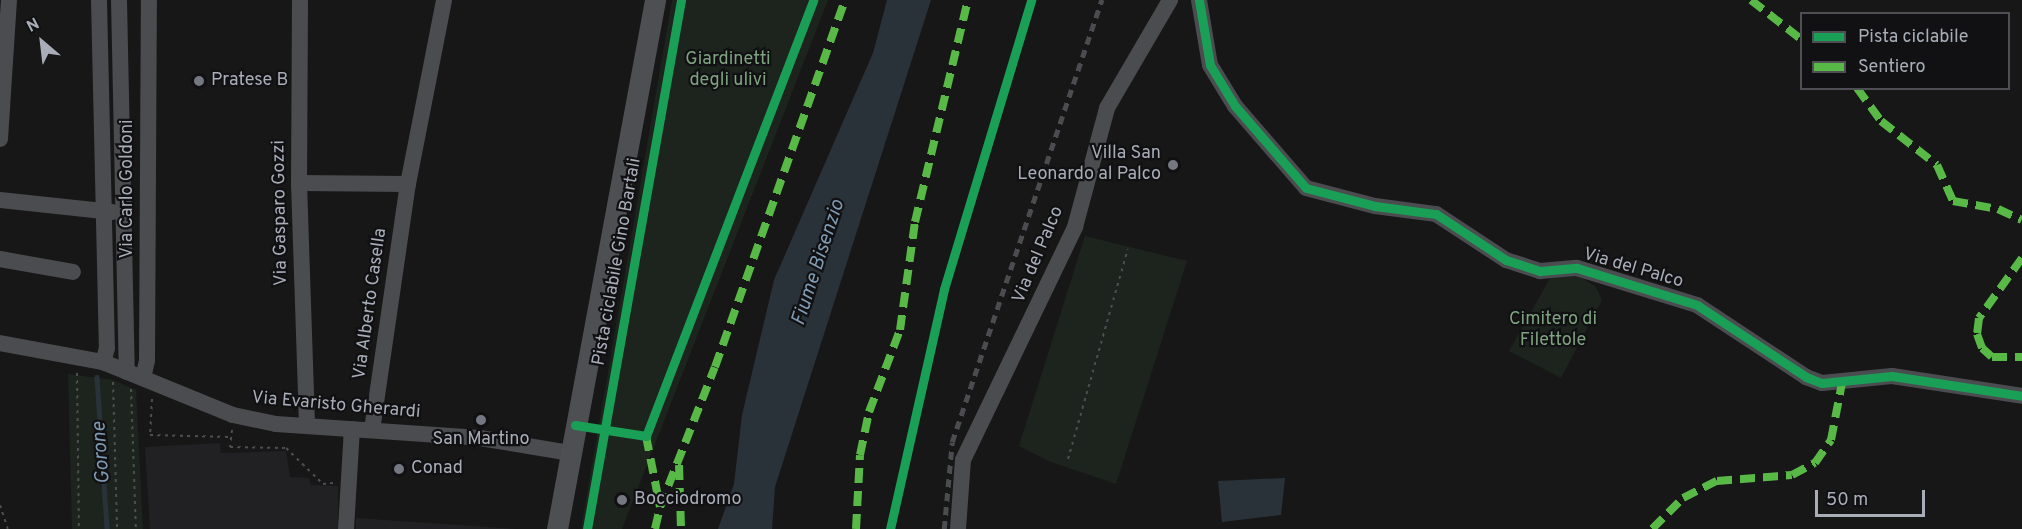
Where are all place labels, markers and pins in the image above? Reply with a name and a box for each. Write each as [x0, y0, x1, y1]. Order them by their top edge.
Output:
place label: Pratese B [211, 70, 288, 92]
marker: Pratese B [192, 74, 206, 88]
place label: Villa San Leonardo al Palco [1017, 144, 1161, 186]
marker: Villa San Leonardo al Palco [1166, 158, 1180, 172]
marker: San Martino [474, 413, 488, 427]
place label: San Martino [432, 429, 530, 451]
place label: Conad [411, 458, 463, 480]
marker: Conad [392, 462, 406, 476]
place label: Bocciodromo [634, 489, 742, 511]
marker: Bocciodromo [615, 493, 629, 507]

